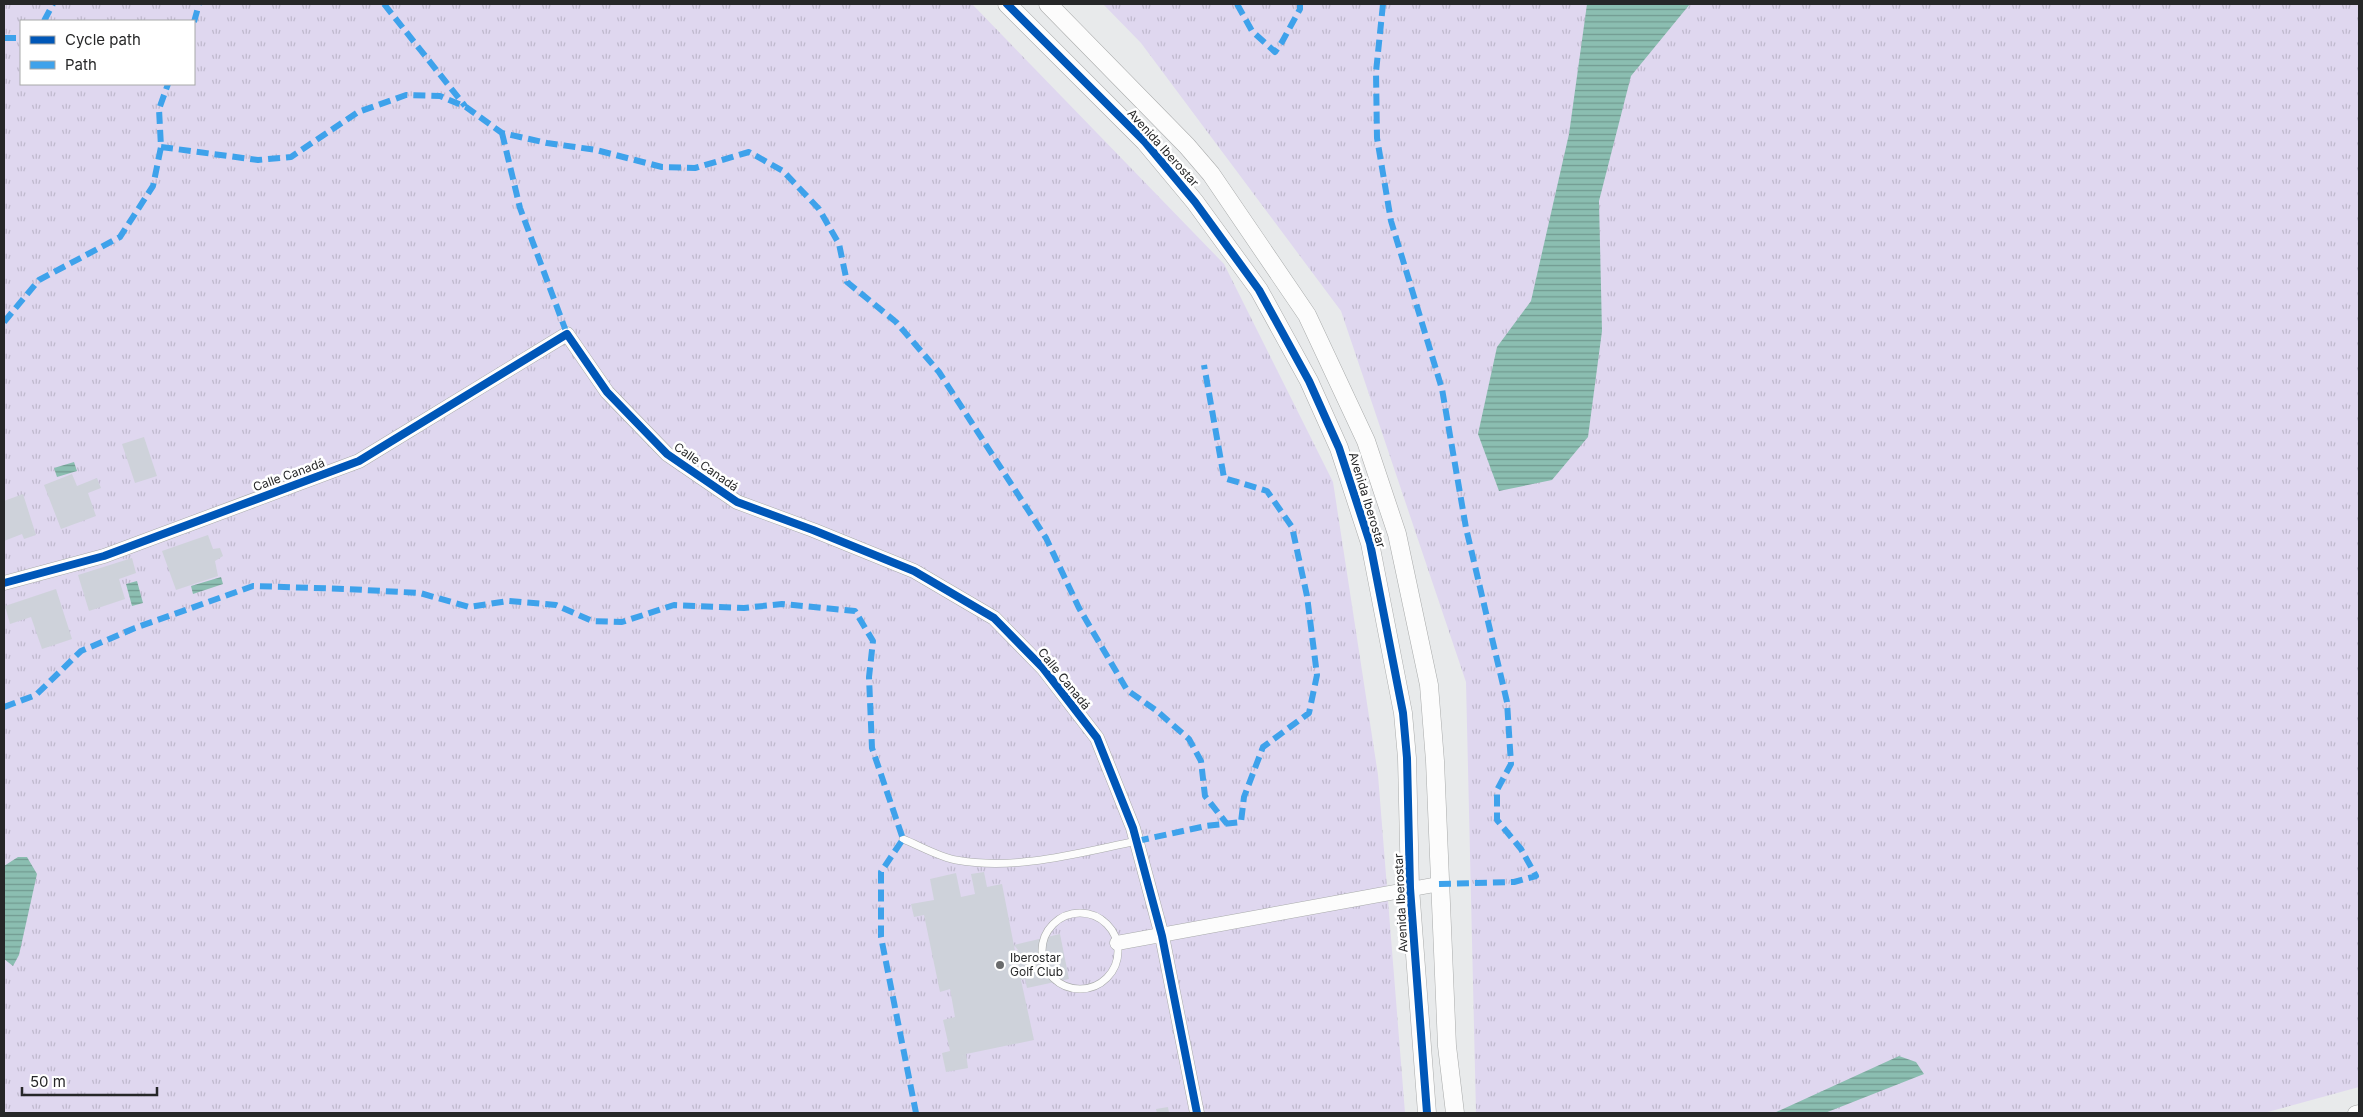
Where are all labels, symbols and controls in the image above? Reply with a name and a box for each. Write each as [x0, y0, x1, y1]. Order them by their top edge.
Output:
legend [20, 20, 195, 85]
text: Cycle path [65, 30, 141, 49]
text: Path [65, 55, 97, 74]
street label: Avenida Iberostar [1125, 106, 1202, 190]
street label: Calle Canadá [671, 439, 741, 494]
street label: Avenida Iberostar [1346, 450, 1389, 550]
street label: Calle Canadá [251, 455, 327, 494]
street label: Calle Canadá [1035, 645, 1094, 713]
street label: Avenida Iberostar [1390, 853, 1411, 953]
place label: Iberostar Golf Club [1010, 950, 1063, 979]
marker: Iberostar Golf Club [994, 959, 1006, 971]
scale bar [22, 1064, 158, 1096]
text: 50 m [30, 1072, 66, 1091]

